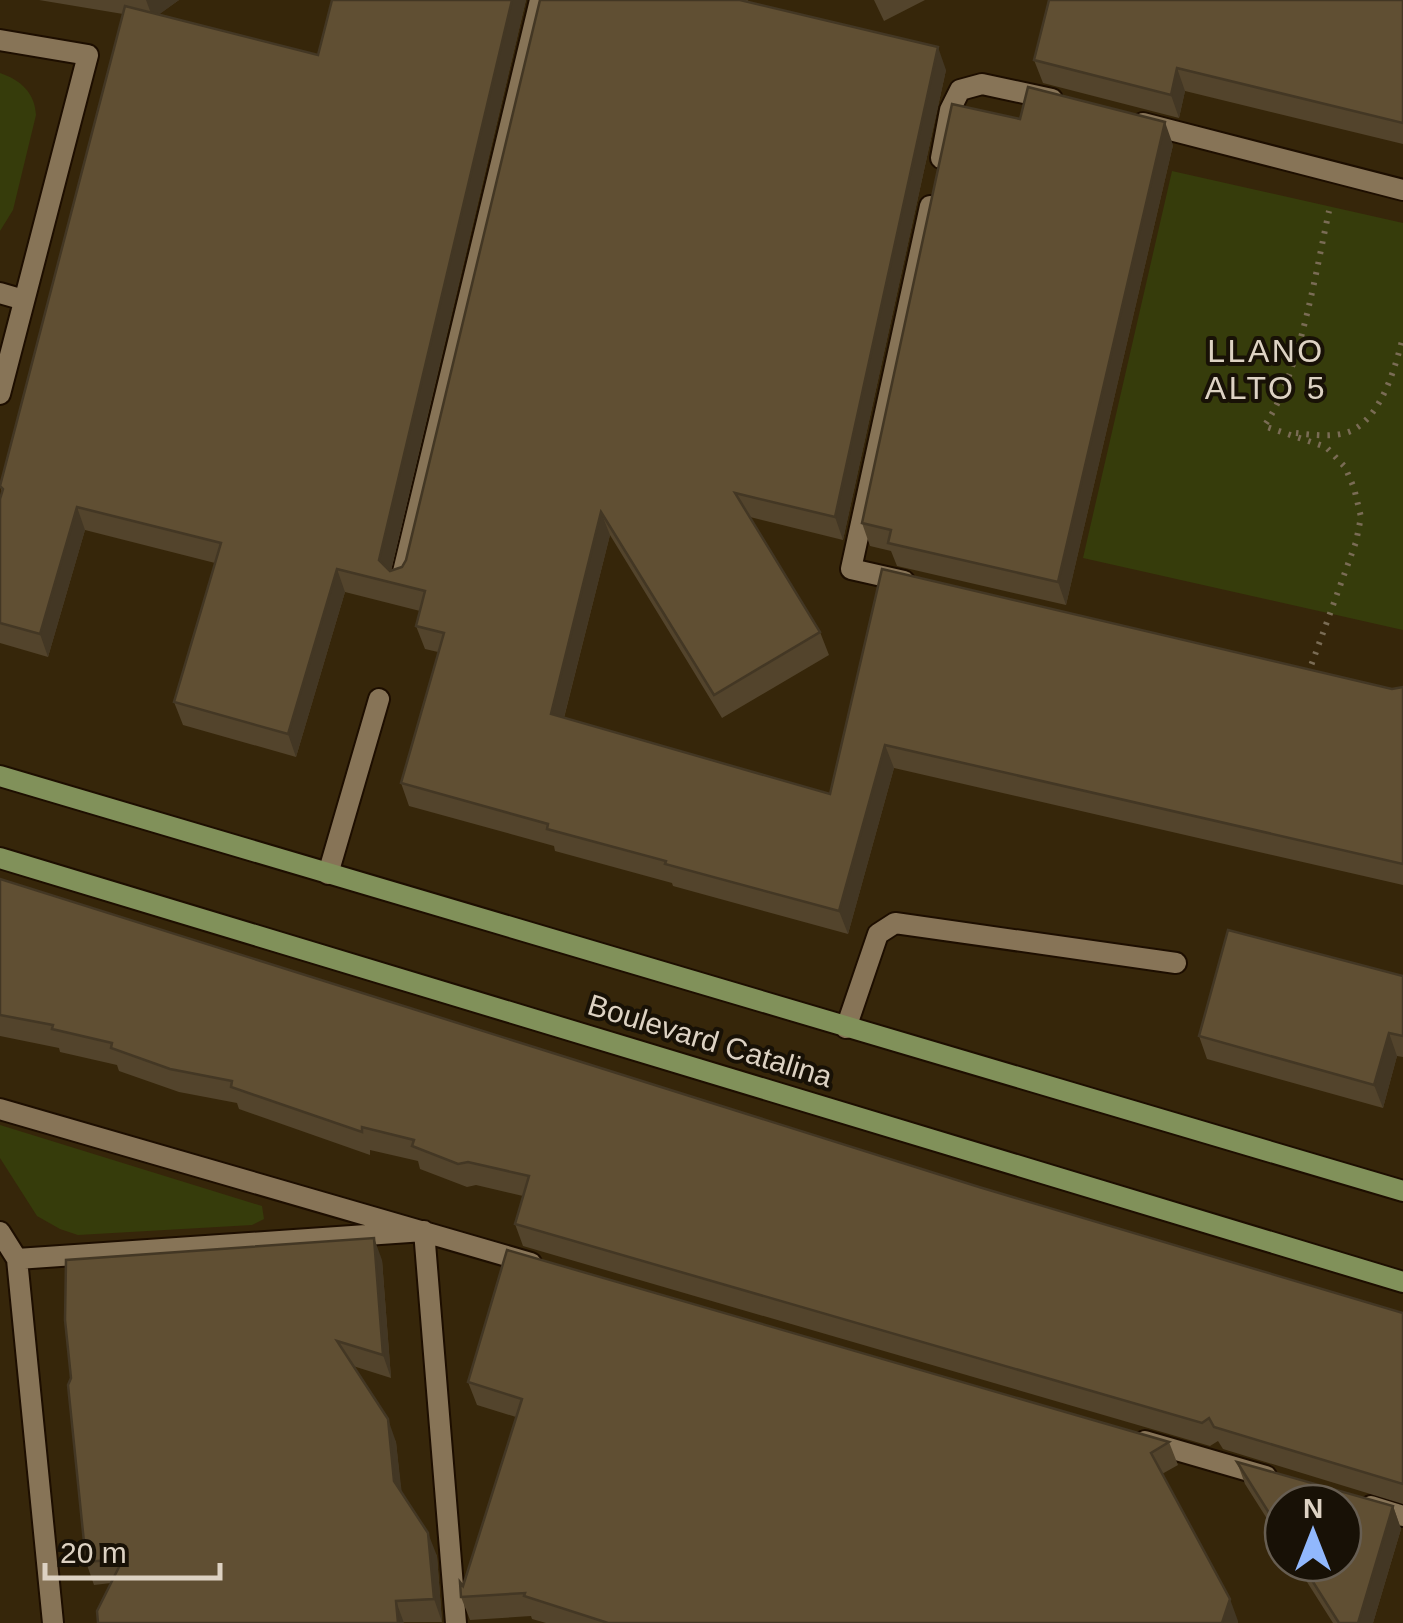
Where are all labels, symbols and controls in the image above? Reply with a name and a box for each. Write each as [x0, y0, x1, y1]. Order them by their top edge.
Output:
district label: LLANO ALTO 5 [1205, 333, 1327, 406]
street label: Boulevard Catalina [584, 988, 836, 1093]
north arrow [1263, 1483, 1363, 1583]
text: N [1303, 1493, 1323, 1524]
scale bar [45, 1518, 220, 1580]
text: 20 m [60, 1536, 127, 1569]

